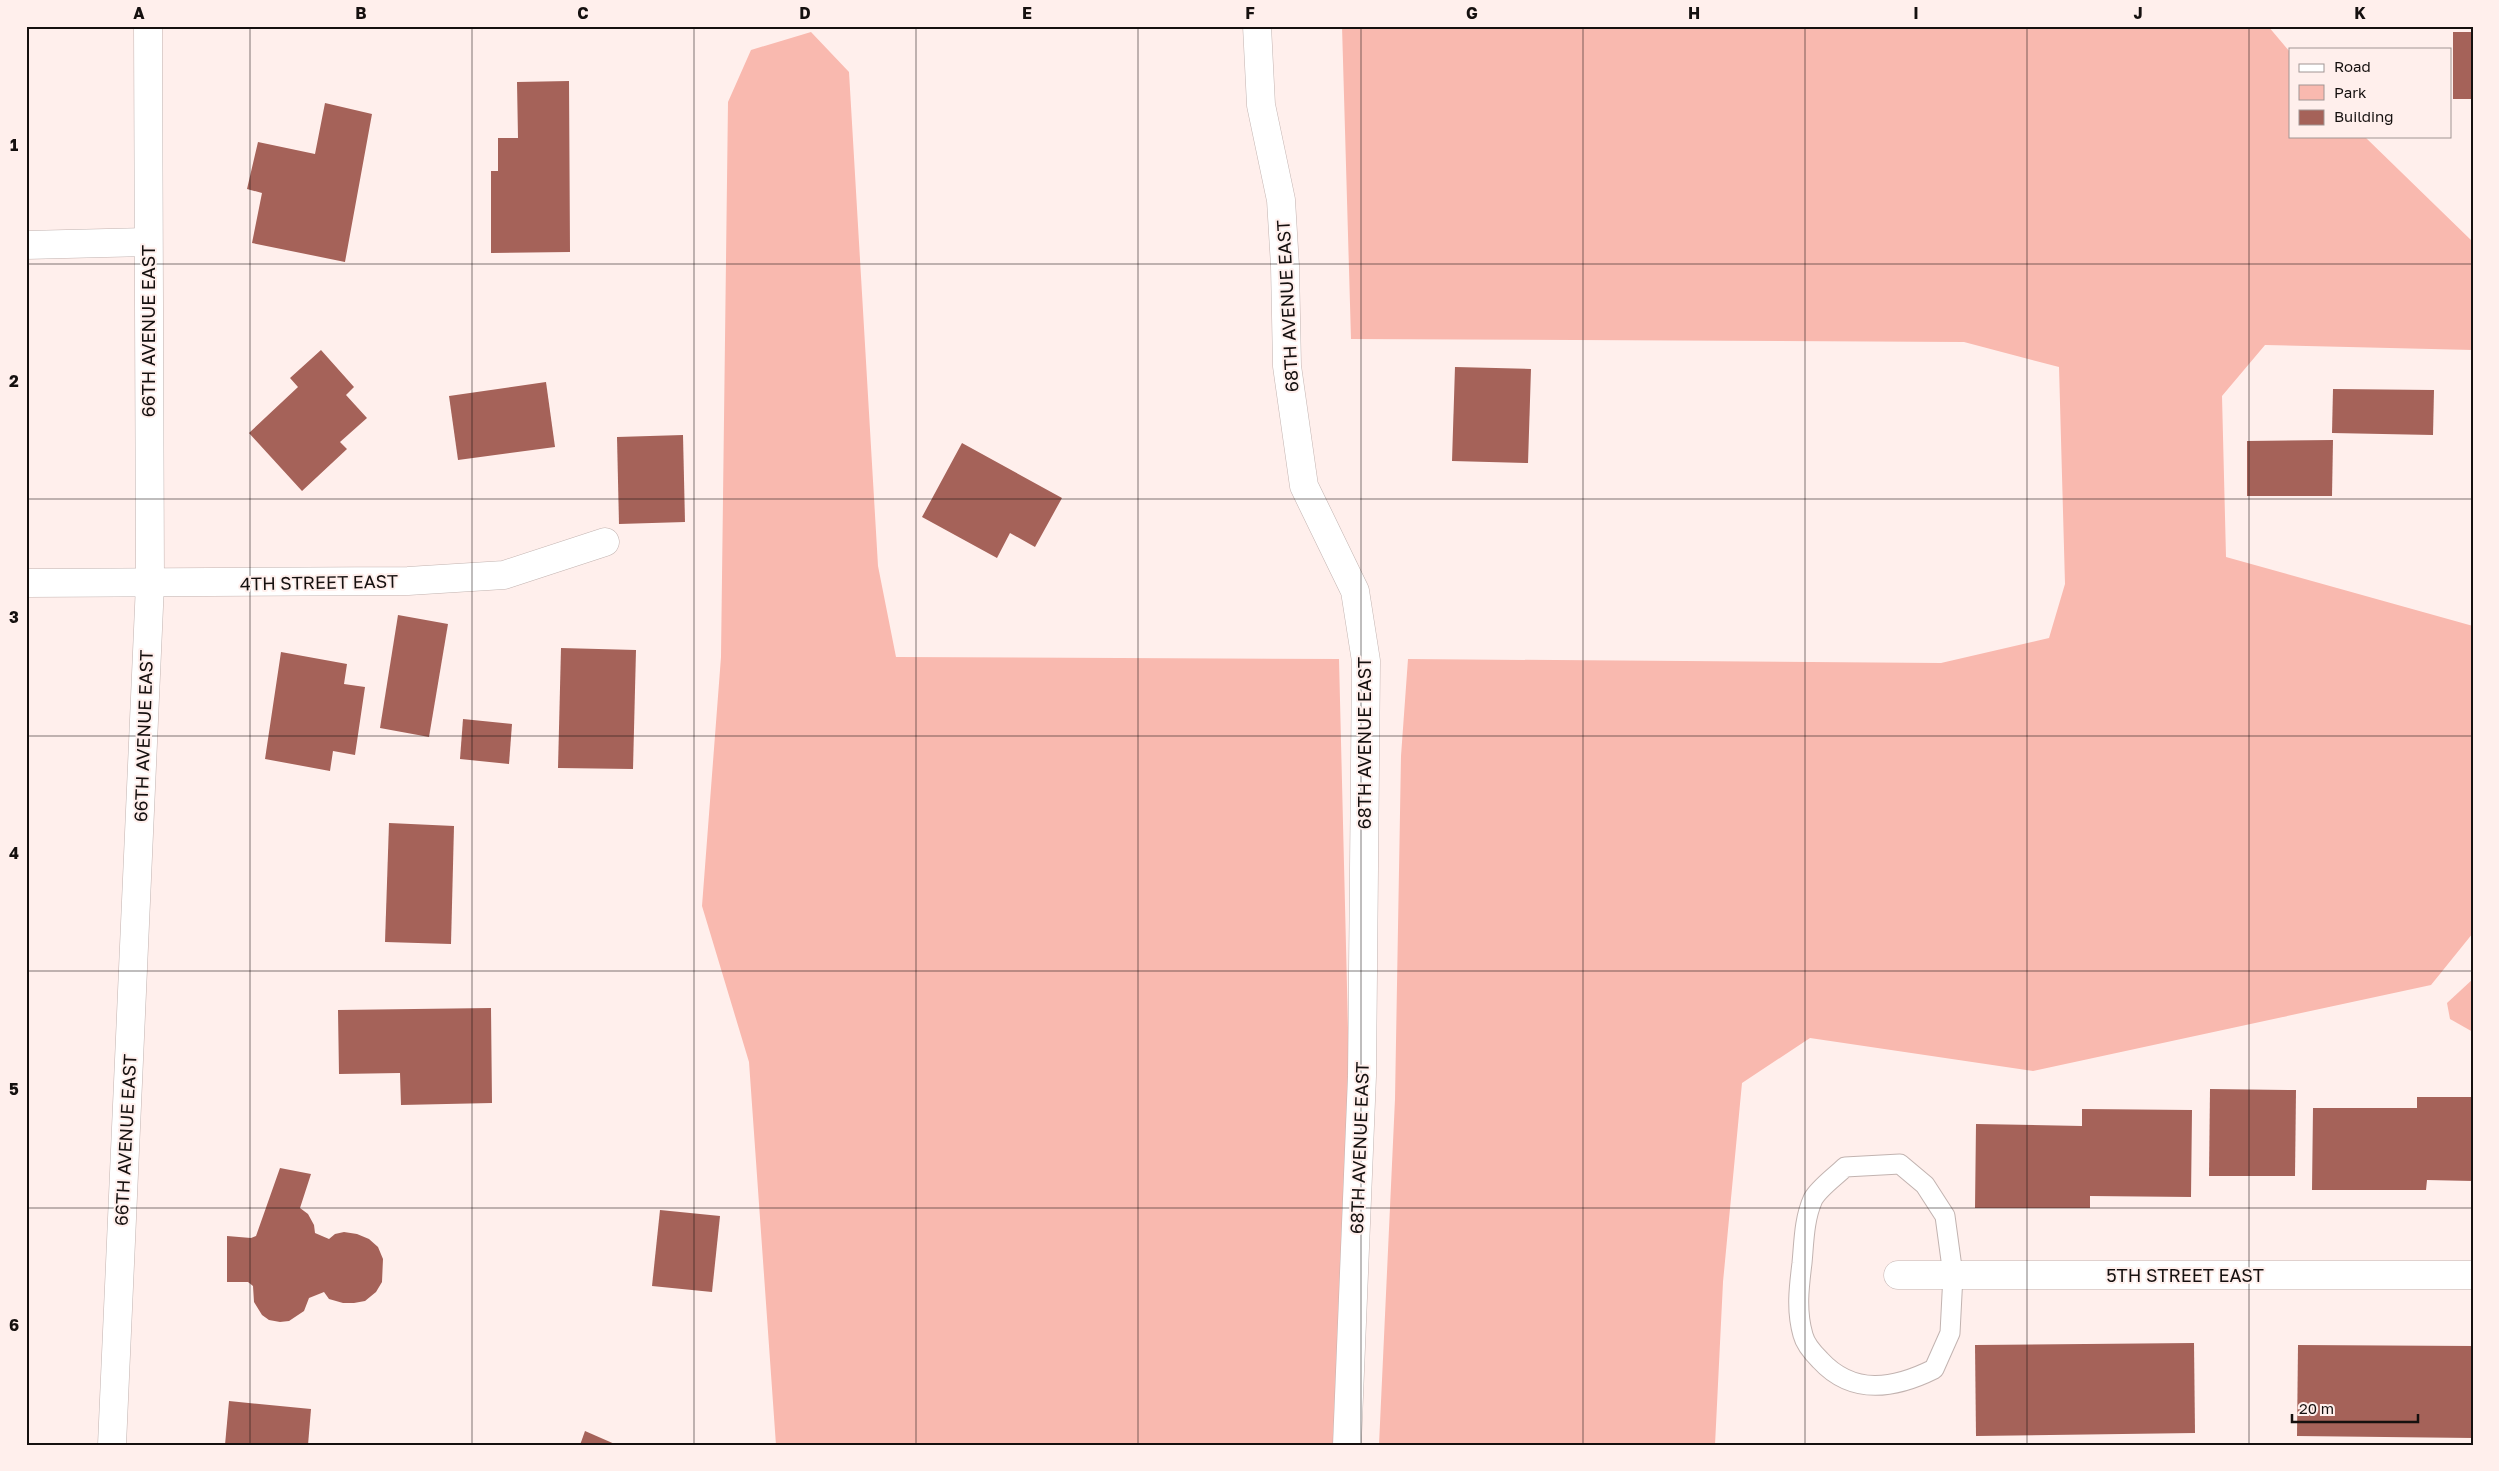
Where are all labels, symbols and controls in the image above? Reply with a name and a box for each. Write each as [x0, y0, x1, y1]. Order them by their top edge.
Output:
text: A [133, 3, 145, 23]
text: B [355, 3, 367, 23]
text: C [577, 3, 589, 23]
text: D [799, 3, 811, 23]
text: E [1022, 3, 1032, 23]
text: F [1245, 3, 1255, 23]
text: G [1466, 3, 1478, 23]
text: H [1688, 3, 1700, 23]
text: I [1913, 3, 1919, 23]
text: J [2133, 3, 2143, 23]
text: K [2354, 3, 2366, 23]
legend [2289, 48, 2452, 138]
text: Road [2334, 57, 2371, 75]
text: Park [2334, 83, 2367, 101]
text: Building [2334, 107, 2394, 125]
text: 1 [10, 135, 18, 155]
street label: 68TH AVENUE EAST [1272, 219, 1302, 393]
street label: 66TH AVENUE EAST [137, 245, 159, 417]
text: 2 [9, 371, 19, 391]
street label: 4TH STREET EAST [240, 570, 398, 594]
text: 3 [9, 607, 19, 627]
street label: 66TH AVENUE EAST [129, 650, 157, 822]
street label: 68TH AVENUE EAST [1353, 657, 1375, 829]
text: 4 [9, 843, 19, 863]
street label: 66TH AVENUE EAST [110, 1053, 140, 1227]
street label: 68TH AVENUE EAST [1345, 1061, 1373, 1235]
text: 5 [9, 1079, 19, 1099]
street label: 5TH STREET EAST [2106, 1264, 2264, 1286]
text: 6 [9, 1315, 19, 1335]
scale bar [2292, 1391, 2418, 1423]
text: 20 m [2299, 1399, 2334, 1417]

